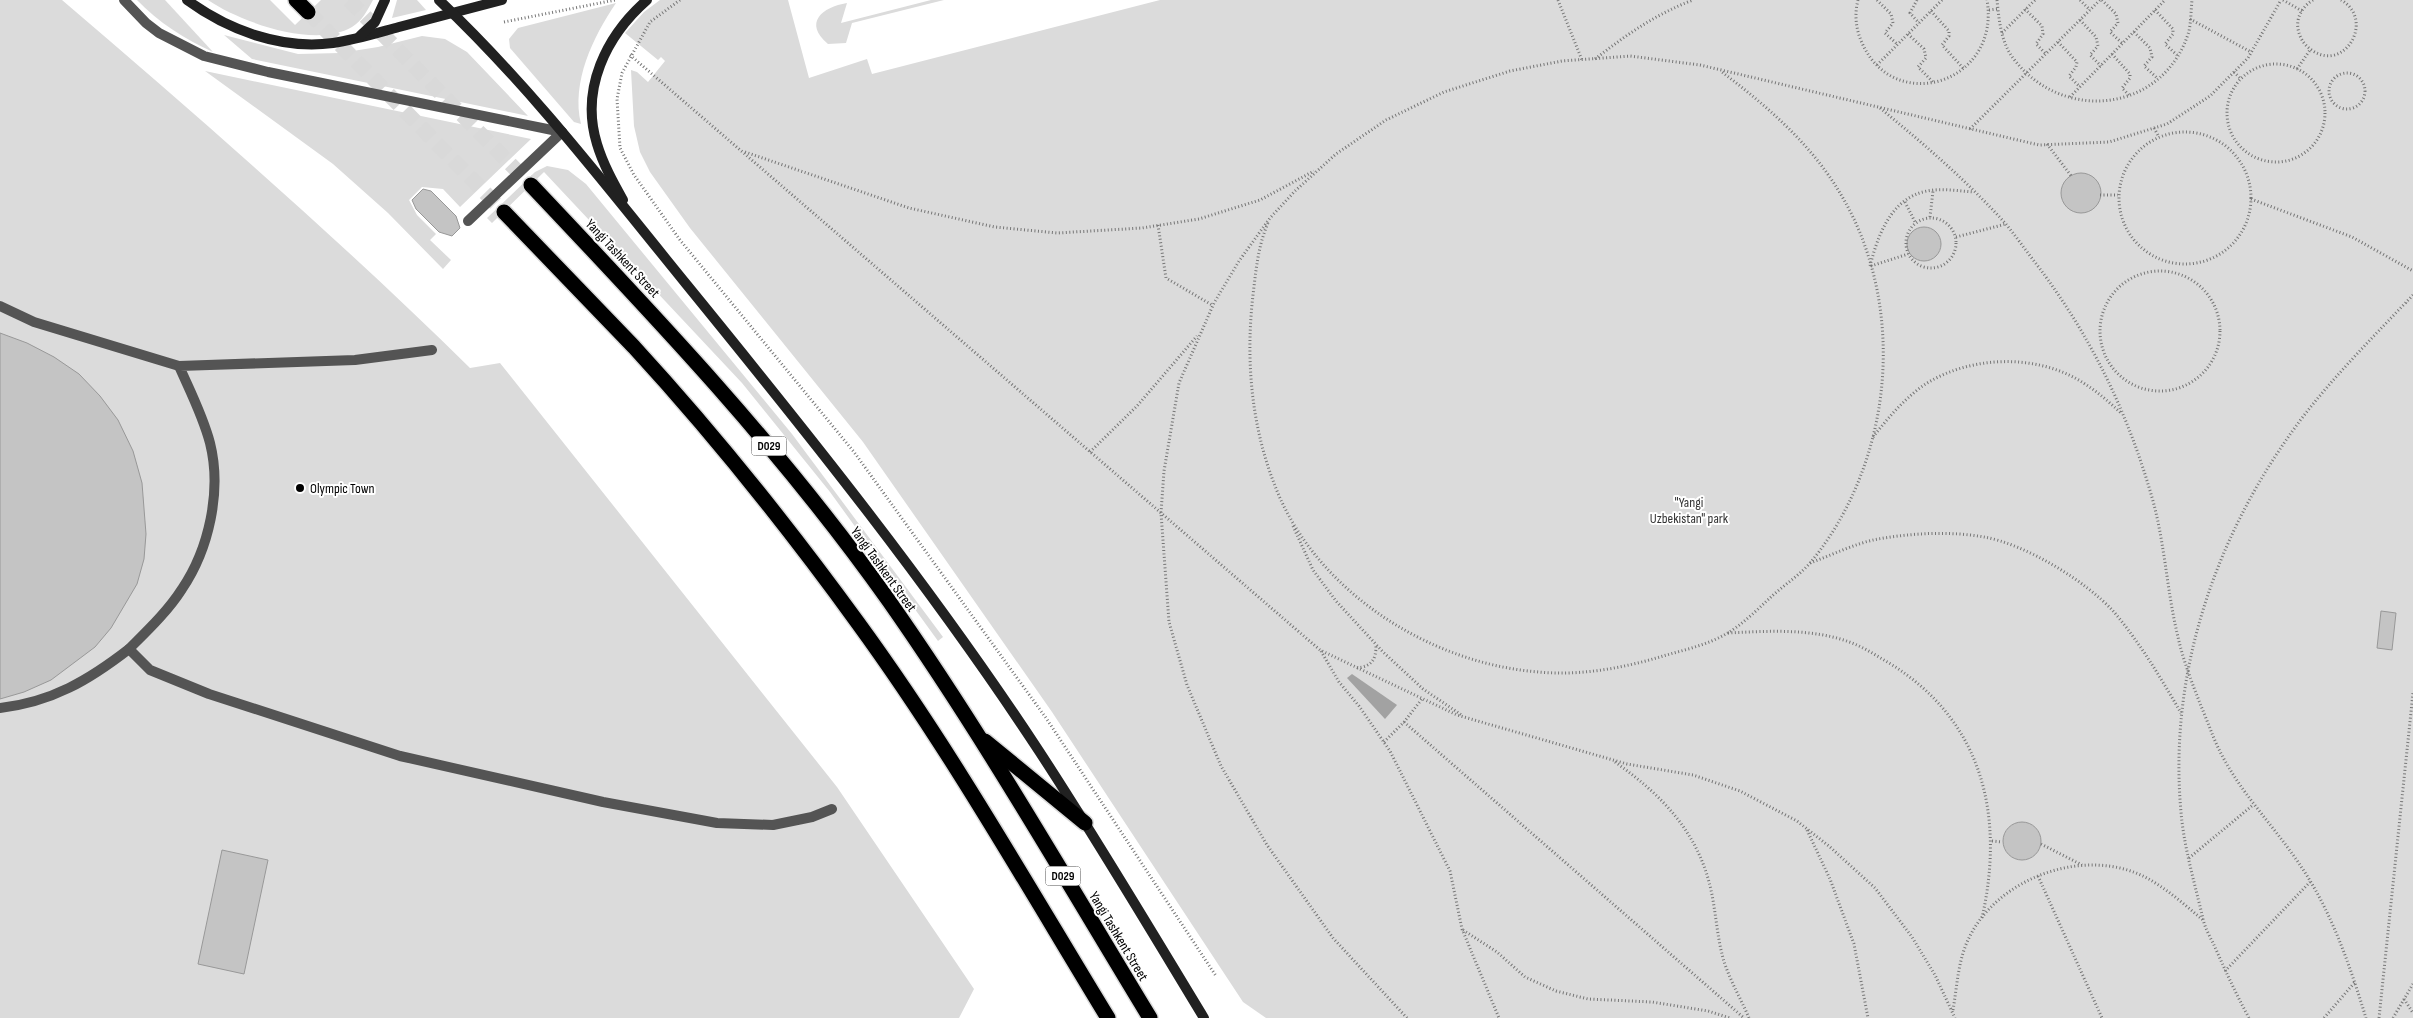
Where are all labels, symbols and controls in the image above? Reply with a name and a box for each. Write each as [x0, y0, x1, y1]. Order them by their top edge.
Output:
street label: Yangi Tashkent Street [582, 216, 663, 301]
road number: D029 [752, 436, 786, 456]
place label: Olympic Town [310, 480, 374, 497]
marker: Olympic Town [294, 482, 306, 494]
park label: "Yangi Uzbekistan" park [1650, 494, 1729, 527]
street label: Yangi Tashkent Street [847, 523, 920, 615]
road number: D029 [1046, 866, 1080, 886]
street label: Yangi Tashkent Street [1085, 889, 1152, 984]

